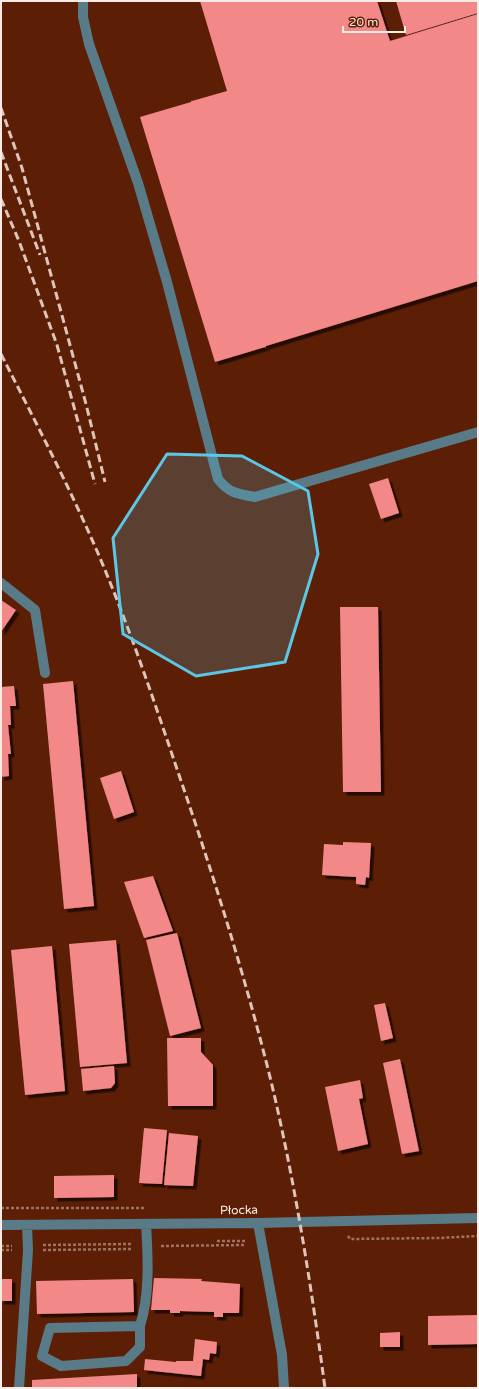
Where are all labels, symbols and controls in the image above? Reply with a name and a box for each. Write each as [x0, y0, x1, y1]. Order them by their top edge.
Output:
scale bar [343, 8, 405, 34]
text: 20 m [349, 15, 378, 29]
street label: Płocka [220, 1203, 258, 1217]

